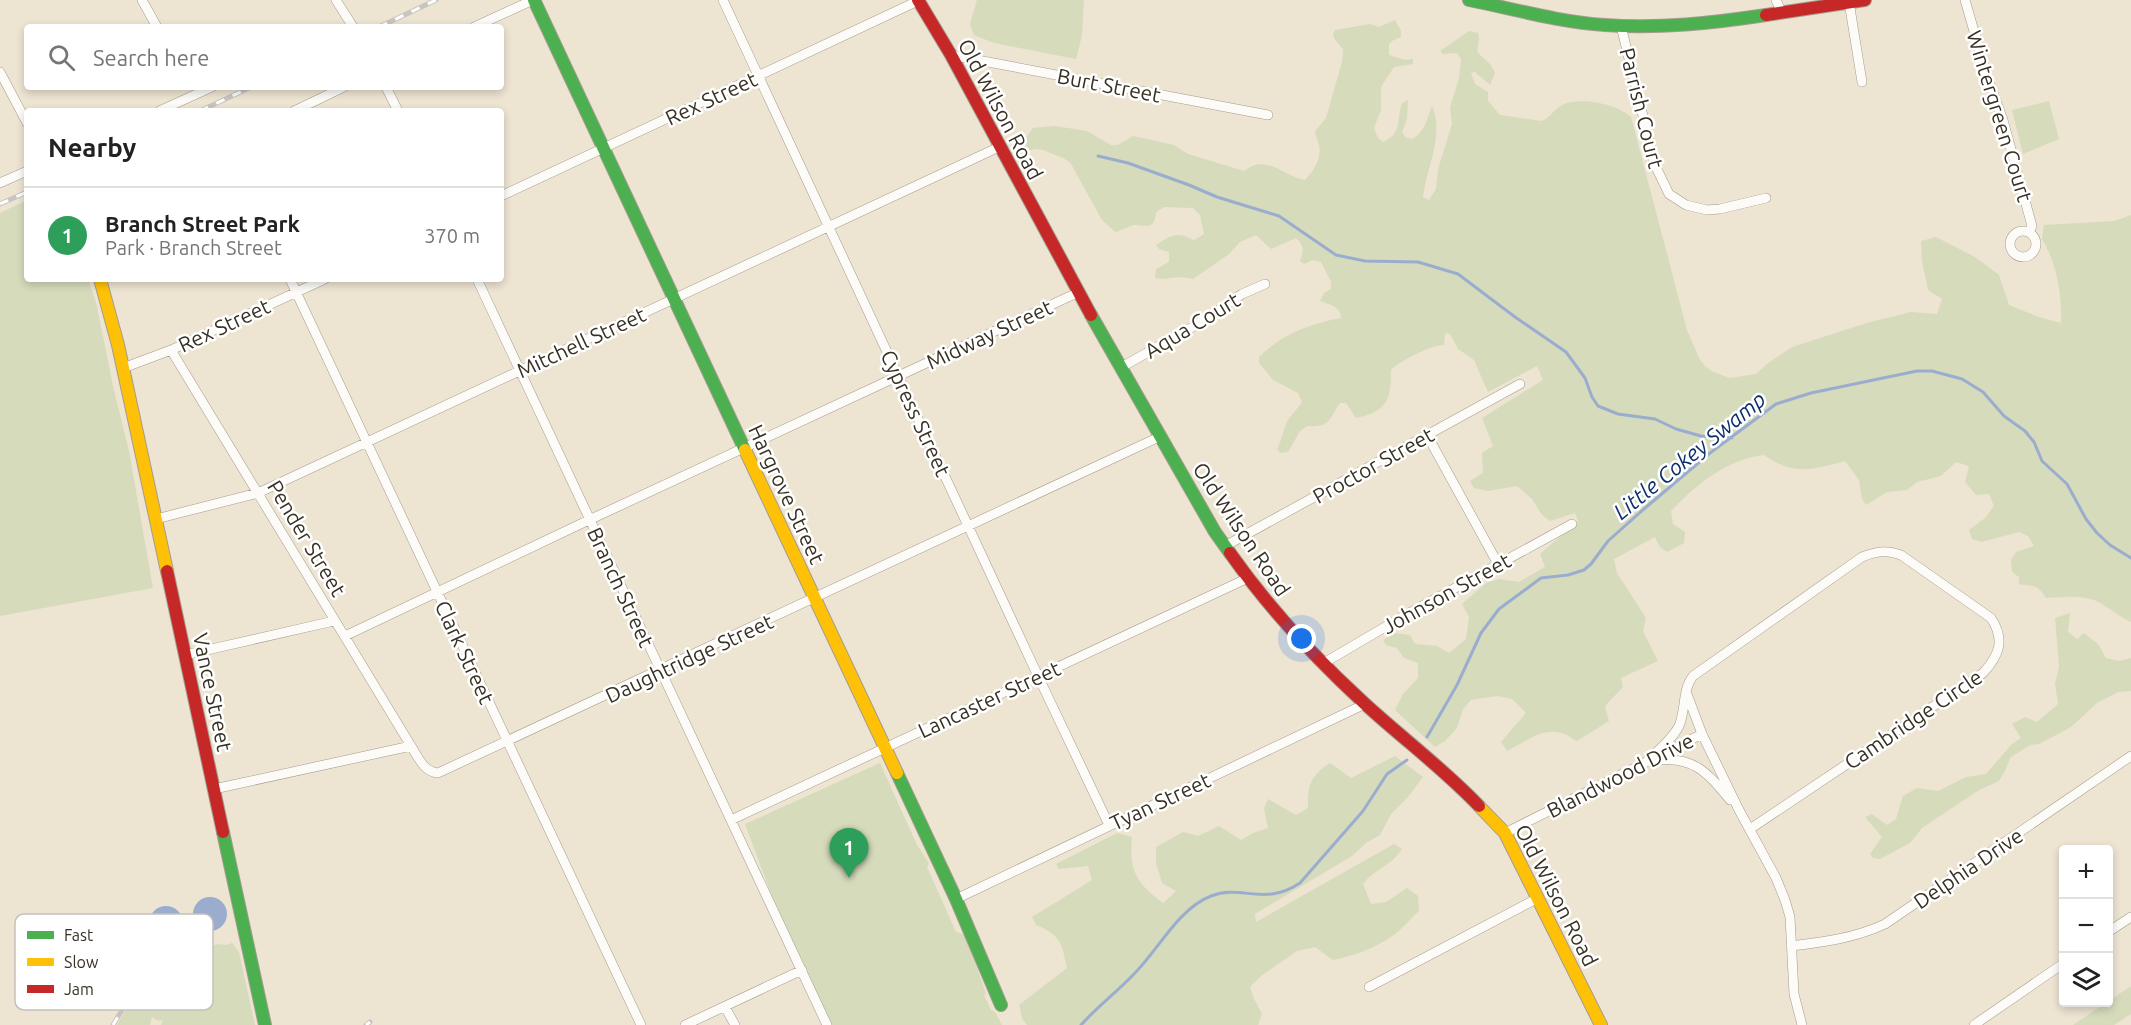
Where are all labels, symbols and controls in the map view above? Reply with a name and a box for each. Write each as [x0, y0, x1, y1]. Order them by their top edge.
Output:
search box [24, 24, 504, 90]
street label: Wintergreen Court [1962, 27, 2038, 205]
street label: Old Wilson Road [954, 35, 1048, 183]
icon: search [45, 41, 78, 74]
text: Search here [93, 45, 209, 70]
street label: Parrish Court [1615, 45, 1669, 171]
street label: Burt Street [1055, 63, 1163, 107]
street label: Rex Street [661, 66, 761, 130]
text: Nearby [48, 133, 136, 162]
text: Branch Street Park [105, 211, 300, 236]
text: 1 [62, 224, 73, 247]
text: 370 m [424, 224, 480, 247]
text: Park · Branch Street [105, 236, 282, 259]
street label: Aqua Court [1140, 287, 1244, 363]
street label: Rex Street [174, 293, 274, 357]
street label: Midway Street [922, 294, 1056, 374]
street label: Mitchell Street [513, 302, 649, 382]
street label: Cypress Street [876, 346, 956, 480]
water label: Little Cokey Swamp [1608, 386, 1770, 524]
street label: Hargrove Street [744, 421, 830, 567]
street label: Proctor Street [1308, 422, 1438, 508]
street label: Old Wilson Road [1188, 458, 1296, 600]
street label: Pender Street [263, 476, 351, 600]
street label: Branch Street [583, 523, 659, 651]
street label: Johnson Street [1377, 548, 1515, 638]
street label: Clark Street [431, 597, 499, 707]
street label: Daughtridge Street [601, 609, 777, 707]
your location [1287, 624, 1316, 653]
street label: Vance Street [189, 631, 237, 753]
street label: Lancaster Street [914, 656, 1064, 742]
street label: Cambridge Circle [1840, 664, 1986, 774]
street label: Blandwood Drive [1543, 728, 1697, 822]
street label: Tyan Street [1106, 767, 1214, 835]
street label: Old Wilson Road [1511, 820, 1603, 970]
street label: Delphia Drive [1909, 823, 2027, 913]
pin: 1 [830, 828, 868, 878]
map controls [2059, 845, 2113, 1007]
button: + [2059, 845, 2113, 899]
button: − [2059, 899, 2113, 953]
legend [15, 914, 213, 1010]
text: Fast [64, 926, 94, 944]
text: Slow [64, 953, 99, 971]
button: layers [2059, 953, 2113, 1007]
text: Jam [64, 980, 94, 998]

